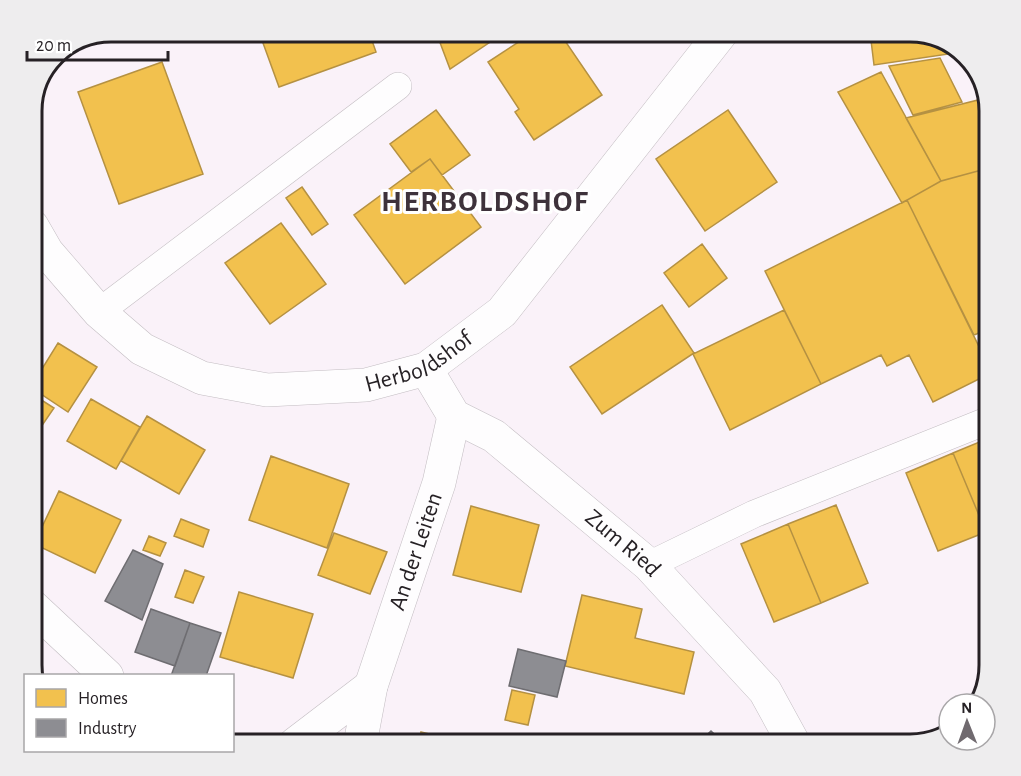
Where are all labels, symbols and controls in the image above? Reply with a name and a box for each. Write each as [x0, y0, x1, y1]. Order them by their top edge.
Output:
scale bar [27, 24, 168, 62]
text: 20 m [36, 37, 71, 55]
district label: HERBOLDSHOF [381, 187, 589, 217]
street label: Herboldshof [362, 326, 478, 397]
street label: An der Leiten [385, 489, 447, 613]
street label: Zum Ried [580, 505, 665, 581]
legend [24, 674, 234, 752]
text: Homes [78, 690, 128, 708]
north arrow [937, 692, 997, 752]
text: N [961, 700, 972, 716]
text: Industry [78, 720, 137, 738]

